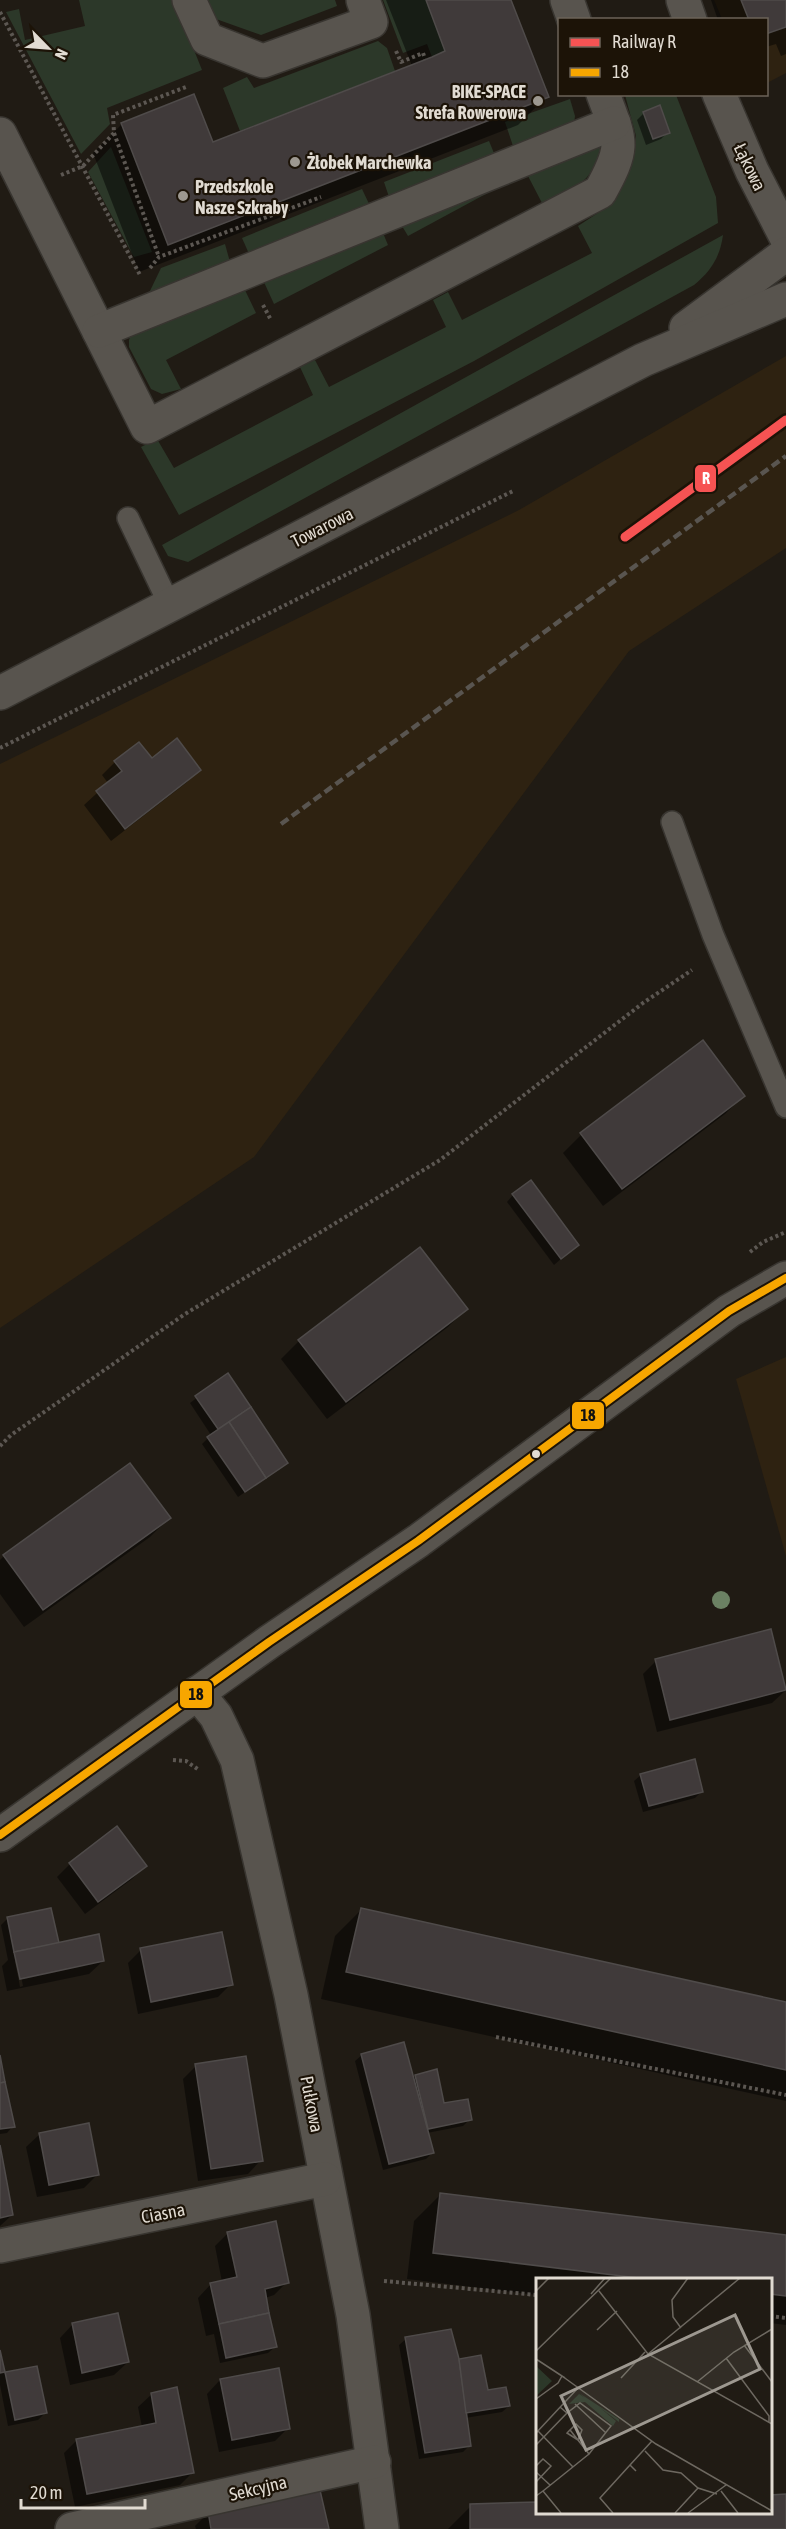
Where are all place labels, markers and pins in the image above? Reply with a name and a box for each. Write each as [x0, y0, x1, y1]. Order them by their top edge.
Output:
place label: BIKE-SPACE Strefa Rowerowa [415, 81, 526, 123]
marker: BIKE-SPACE Strefa Rowerowa [531, 94, 545, 108]
place label: Żłobek Marchewka [307, 152, 431, 173]
marker: Żłobek Marchewka [288, 155, 302, 169]
place label: Przedszkole Nasze Szkraby [195, 176, 289, 218]
marker: Przedszkole Nasze Szkraby [176, 189, 190, 203]
unlabelled marker [530, 1448, 542, 1460]

